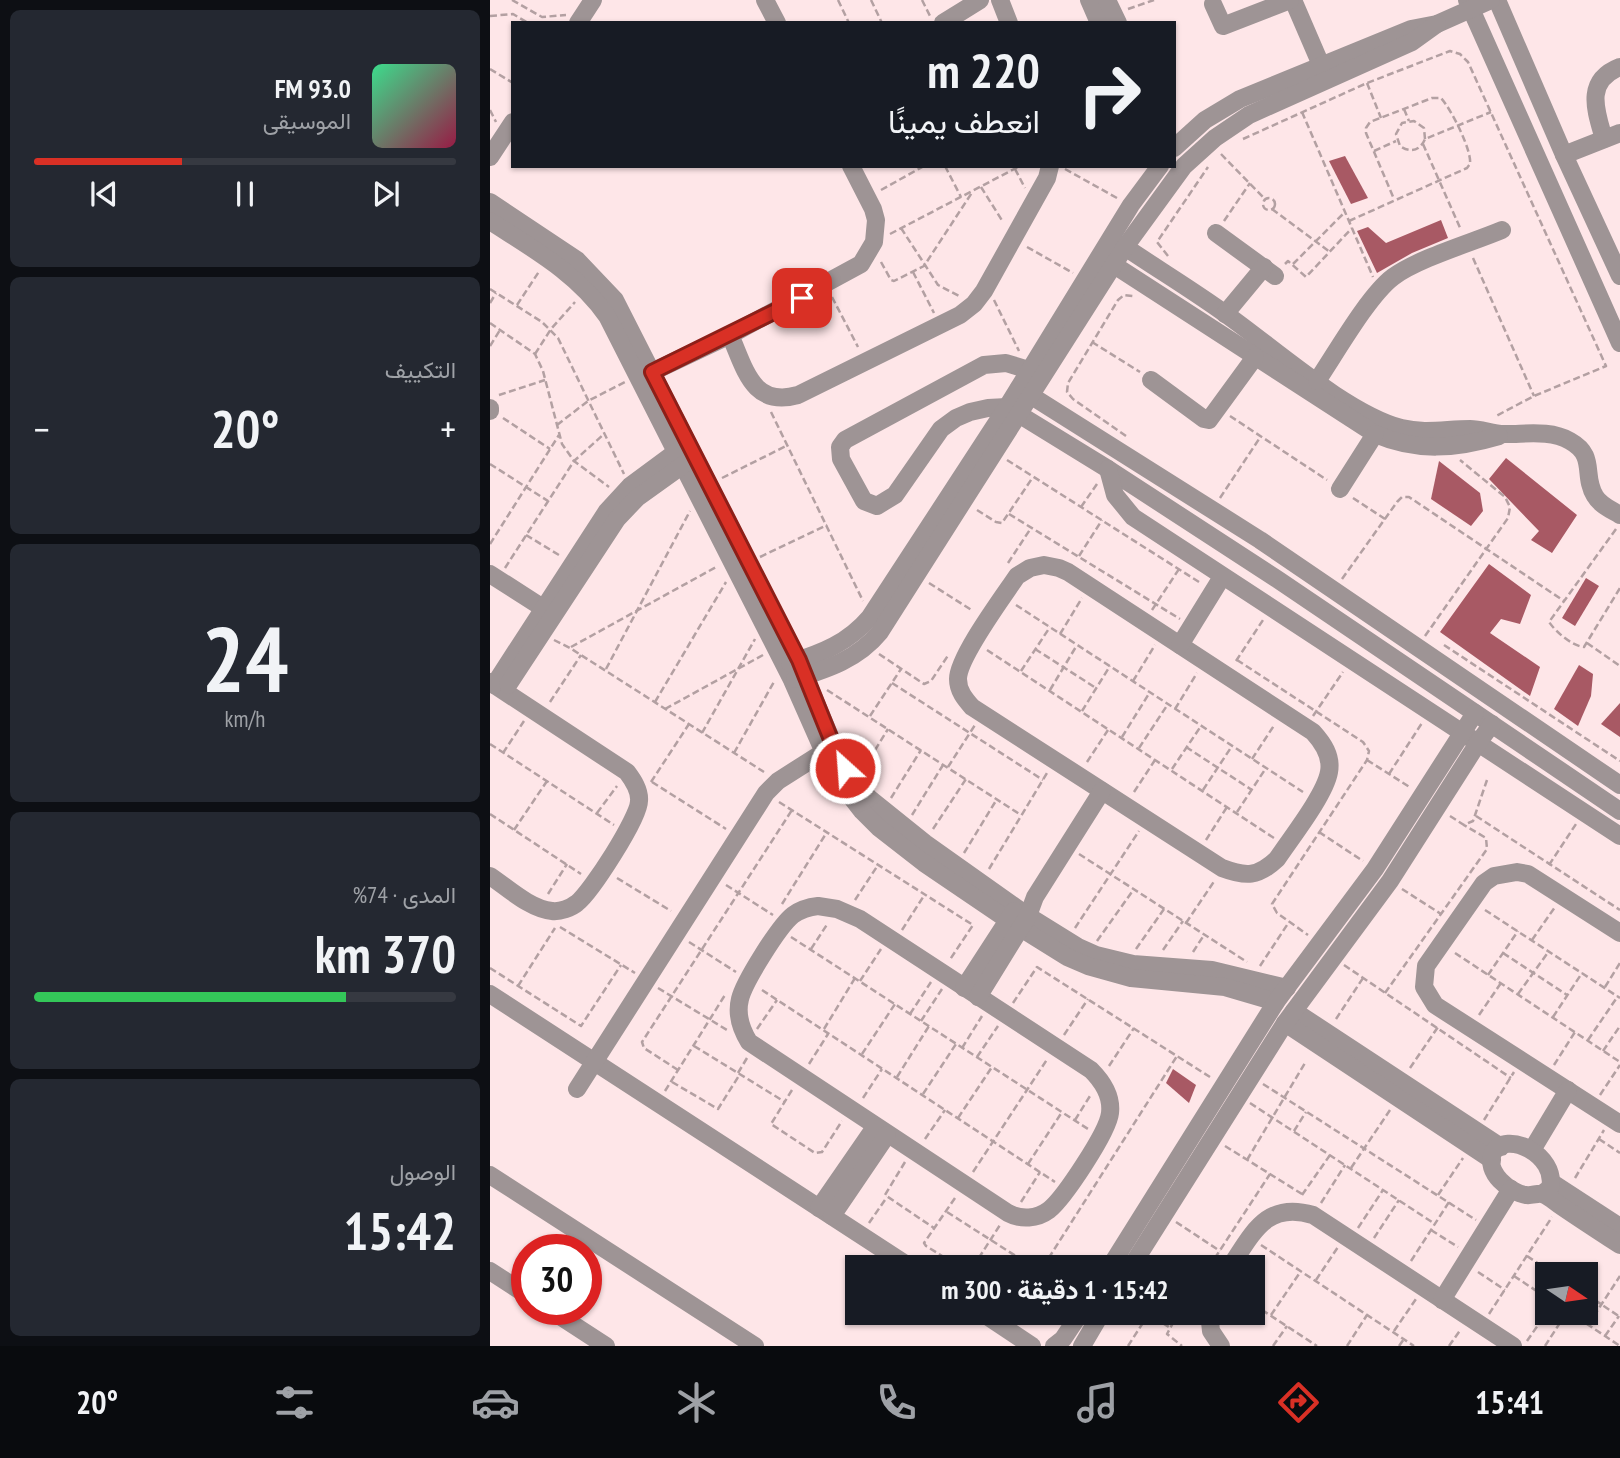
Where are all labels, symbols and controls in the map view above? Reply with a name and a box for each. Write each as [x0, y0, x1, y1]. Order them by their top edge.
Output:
text: 220 m [927, 38, 1040, 102]
icon: right [1064, 49, 1155, 140]
text: 93.0 FM [275, 72, 351, 105]
text: انعطف يمينًا [888, 100, 1040, 142]
text: الموسيقى [263, 106, 351, 135]
icon: previous [85, 175, 123, 213]
icon: pause [226, 175, 264, 213]
icon: next [367, 175, 405, 213]
pin [772, 268, 832, 328]
icon: arrive [783, 279, 821, 317]
text: التكييف [385, 355, 456, 384]
text: 20° [211, 395, 279, 462]
text: − [34, 404, 50, 453]
text: + [440, 404, 456, 453]
text: 24 [202, 599, 289, 717]
text: km/h [225, 704, 265, 733]
position arrow [808, 731, 882, 805]
text: المدى · 74% [352, 880, 456, 909]
text: 370 km [315, 920, 456, 987]
text: الوصول [390, 1157, 456, 1186]
text: 15:42 [344, 1197, 456, 1264]
speed limit sign: 30 [511, 1234, 602, 1325]
north arrow [1535, 1262, 1598, 1325]
map controls [1535, 1262, 1598, 1325]
text: 15:42 · 1 دقيقة · 300 m [941, 1273, 1169, 1306]
icon: filters [270, 1378, 319, 1427]
icon: car [471, 1378, 520, 1427]
icon: climate [672, 1378, 721, 1427]
icon: phone [872, 1378, 921, 1427]
icon: music [1073, 1378, 1122, 1427]
icon: directions [1274, 1378, 1323, 1427]
text: 20° [76, 1381, 118, 1423]
text: 15:41 [1475, 1381, 1544, 1423]

